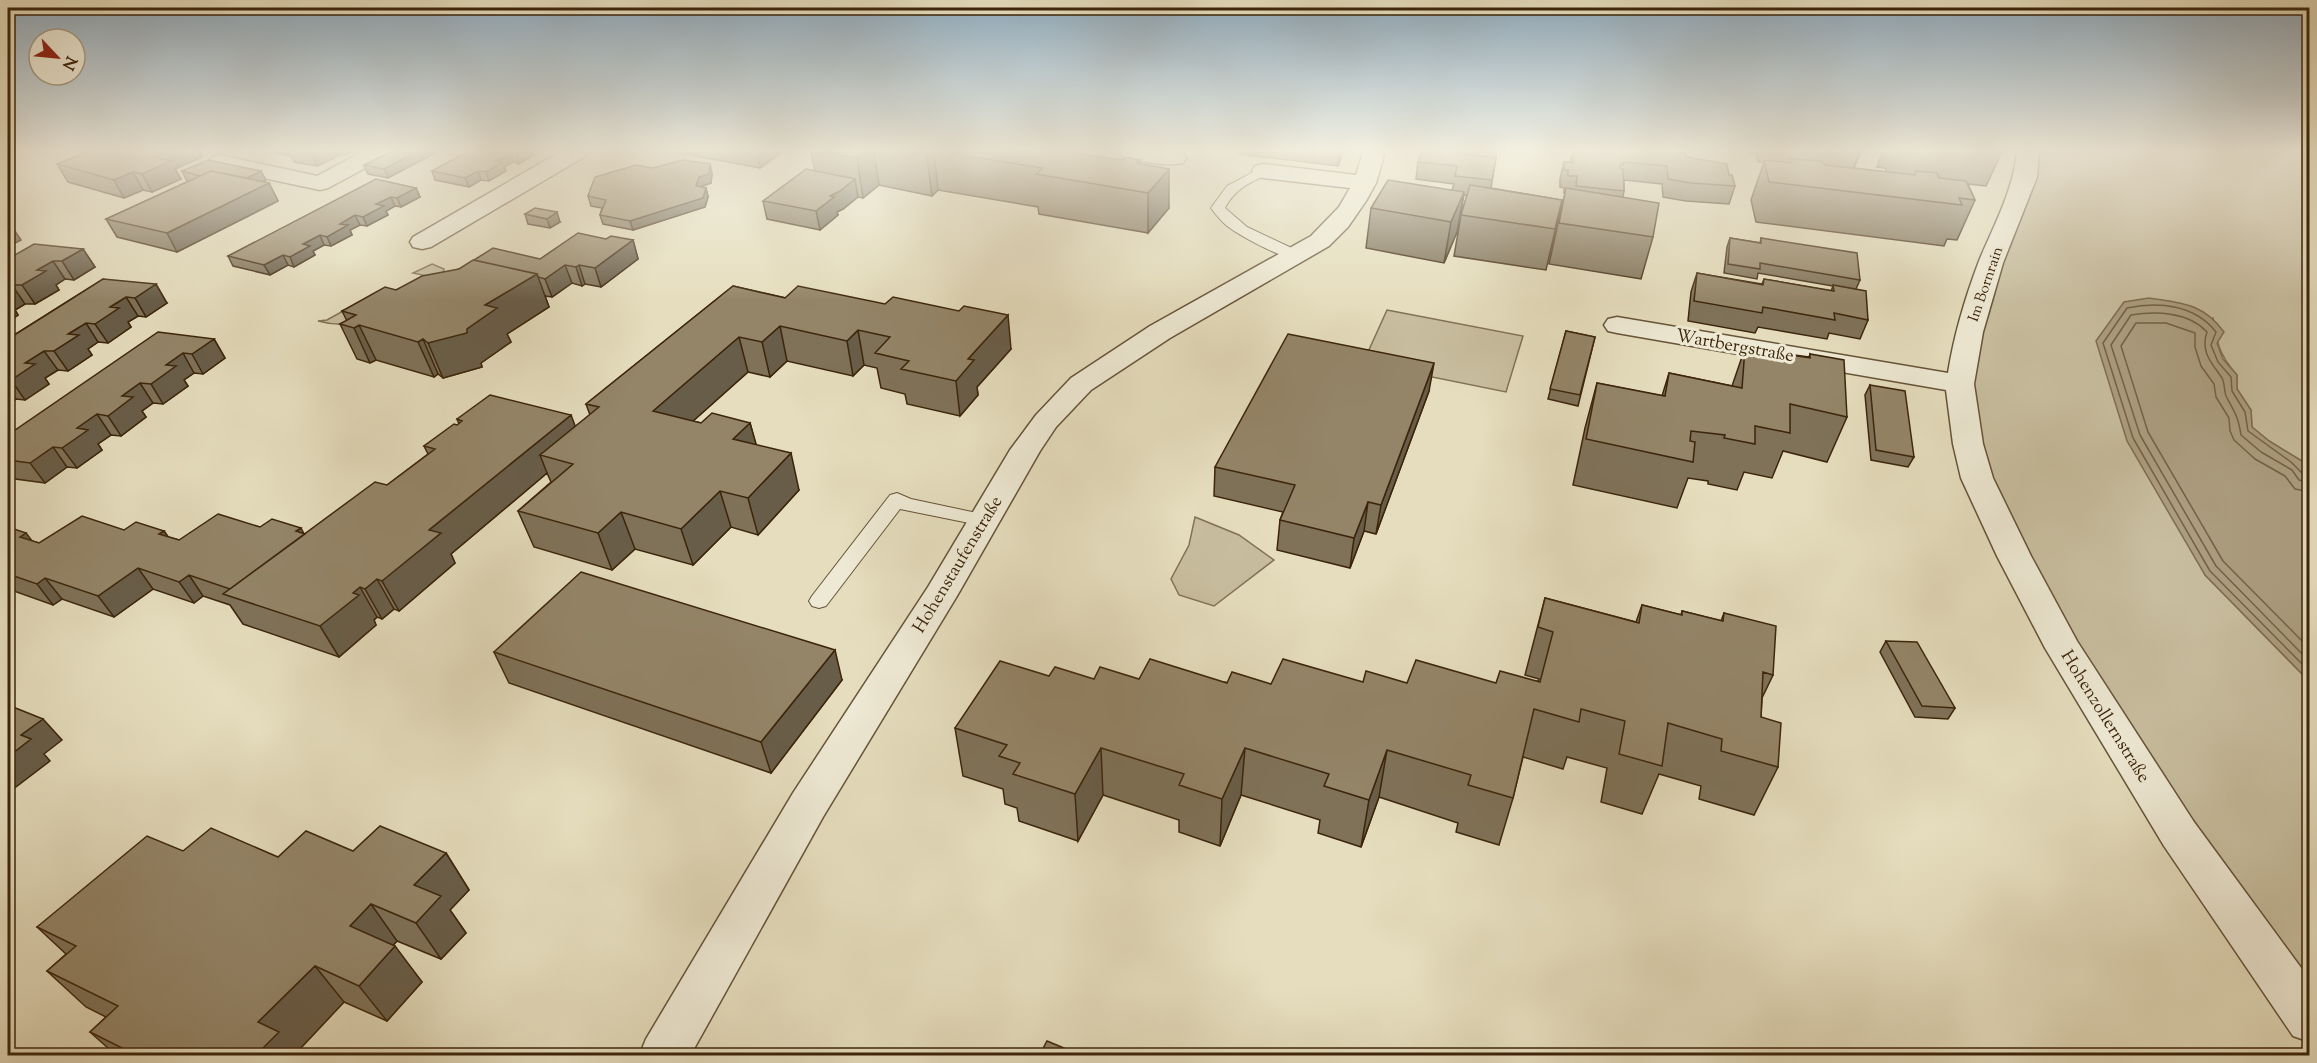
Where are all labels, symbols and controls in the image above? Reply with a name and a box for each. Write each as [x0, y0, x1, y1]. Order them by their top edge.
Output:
north arrow [27, 27, 87, 87]
text: N [55, 52, 81, 73]
street label: Im Bornrain [1964, 244, 2009, 325]
street label: Wartbergstraße [1673, 324, 1796, 370]
street label: Hohenstaufenstraße [907, 491, 1010, 639]
street label: Hohenzollernstraße [2053, 646, 2156, 788]

